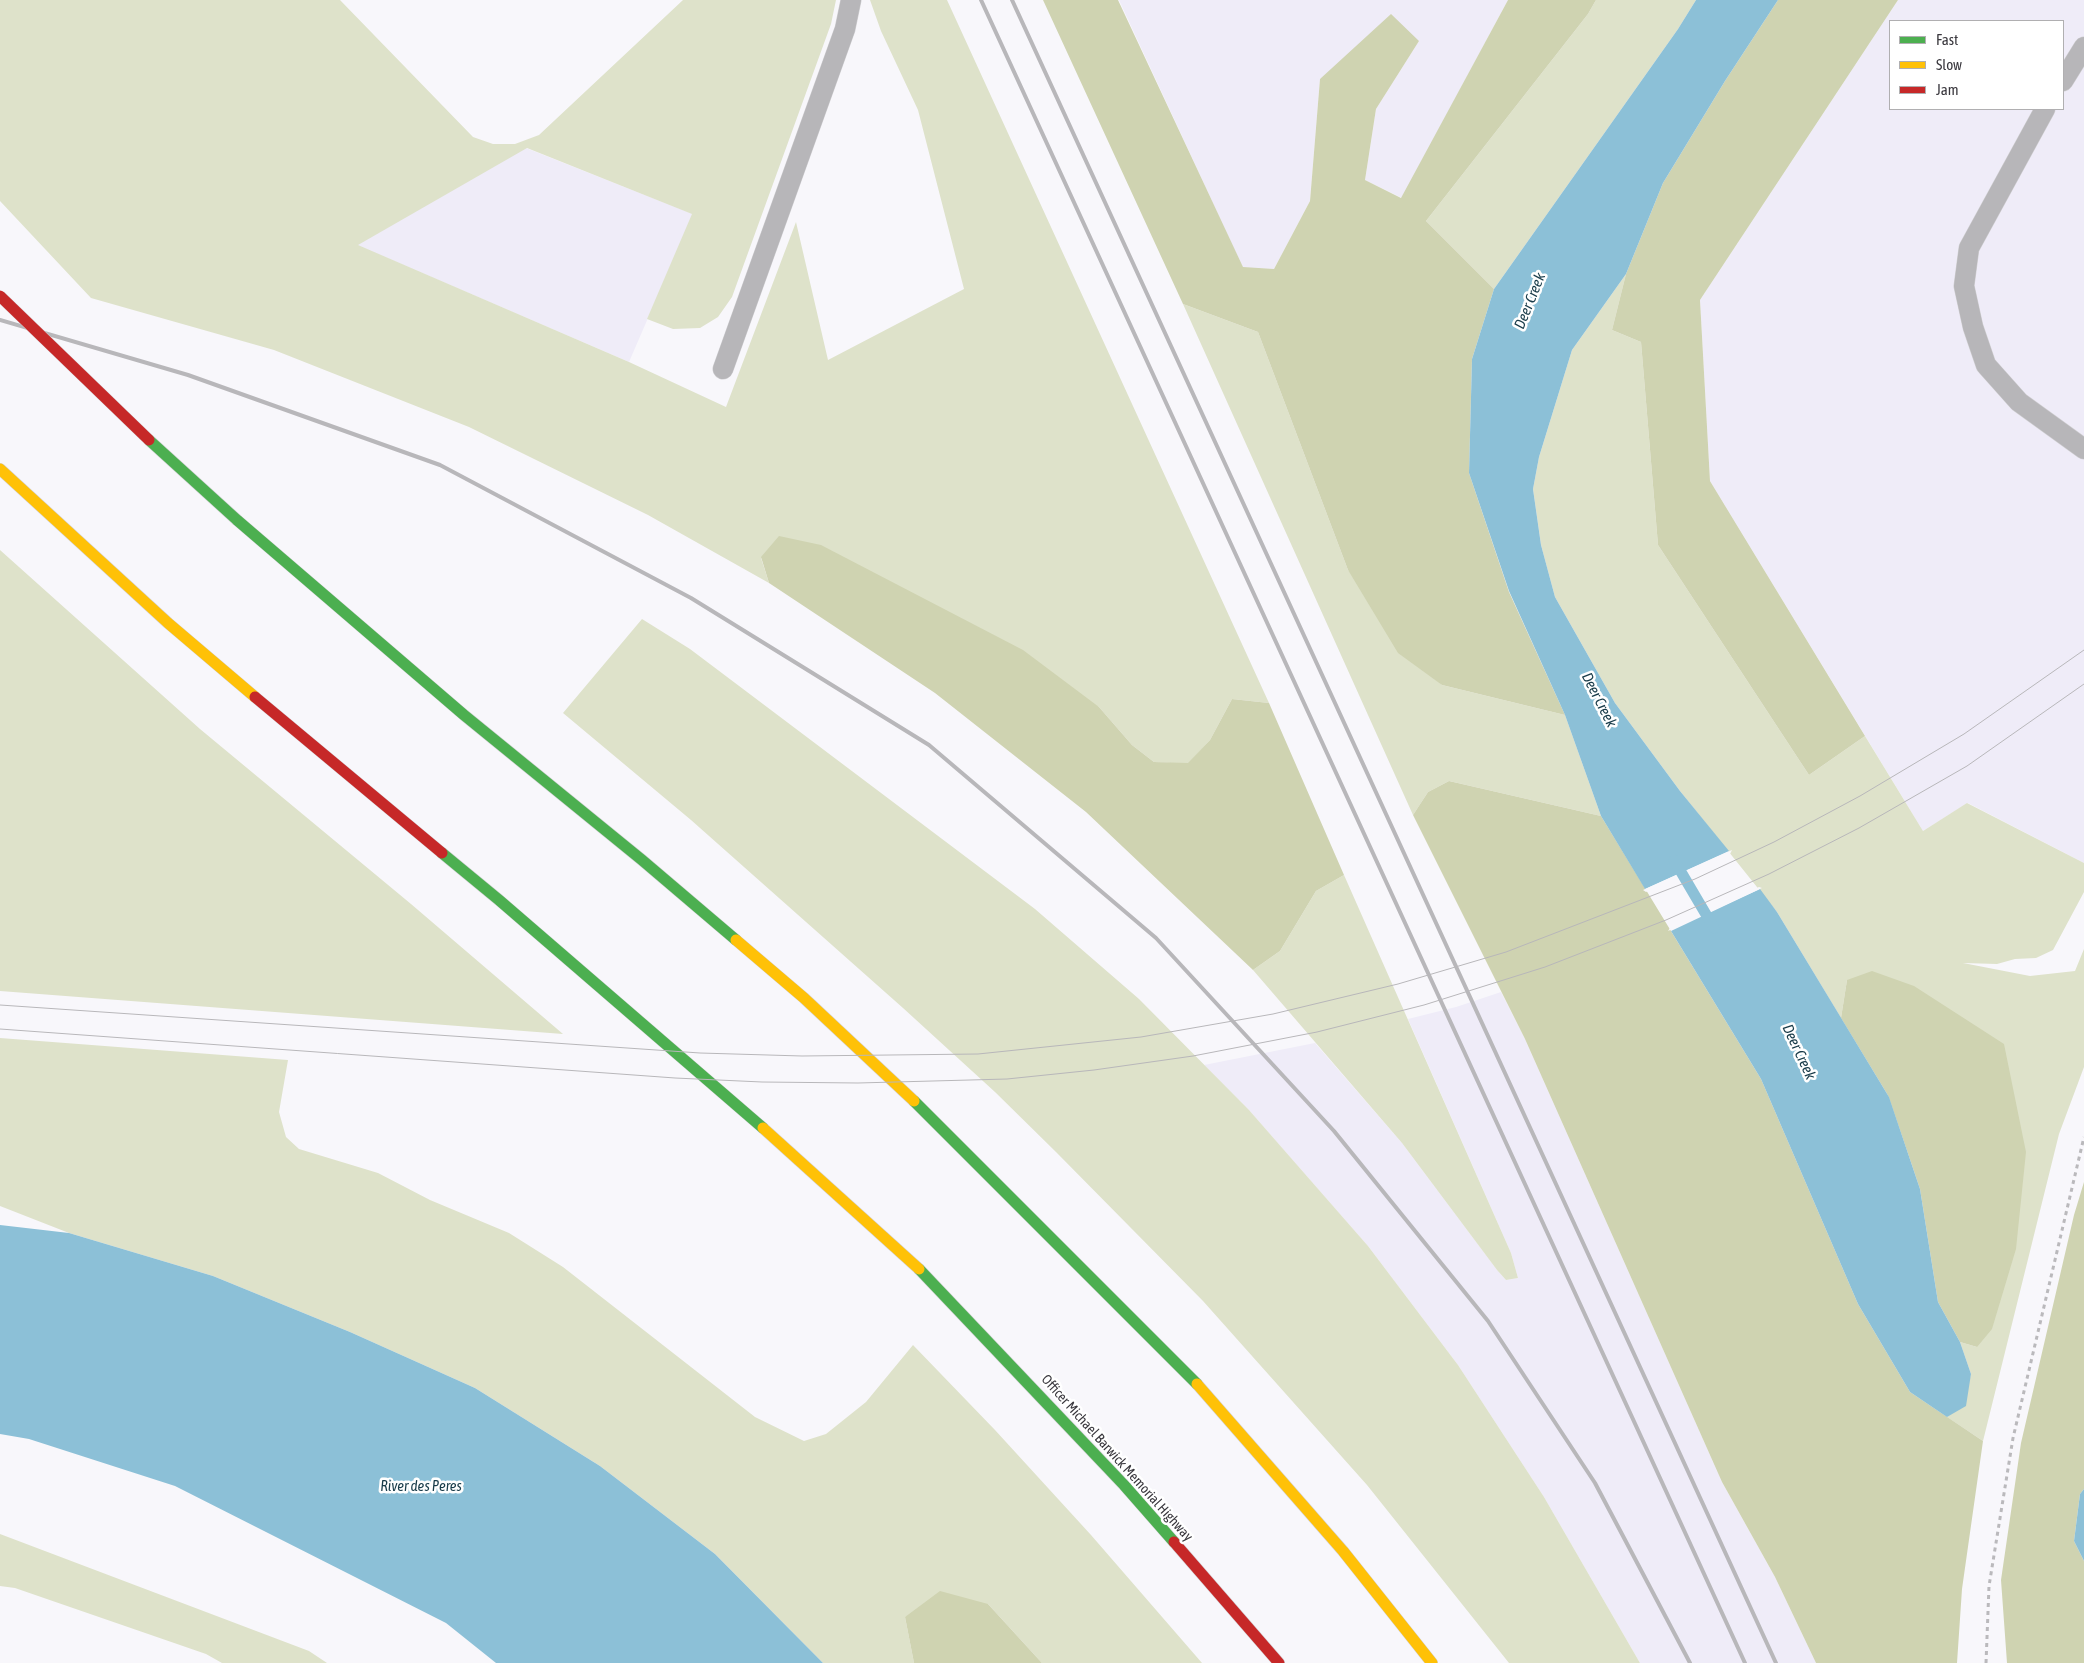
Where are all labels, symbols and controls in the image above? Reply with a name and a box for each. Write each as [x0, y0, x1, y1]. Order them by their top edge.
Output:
legend [1889, 20, 2064, 110]
text: Fast [1936, 31, 1958, 48]
text: Slow [1936, 56, 1962, 73]
text: Jam [1936, 81, 1959, 98]
water label: Deer Creek [1511, 270, 1549, 332]
water label: Deer Creek [1578, 670, 1620, 730]
water label: Deer Creek [1778, 1022, 1820, 1082]
street label: Officer Michael Barwick Memorial Highway [1038, 1371, 1196, 1545]
water label: River des Peres [380, 1477, 462, 1495]

